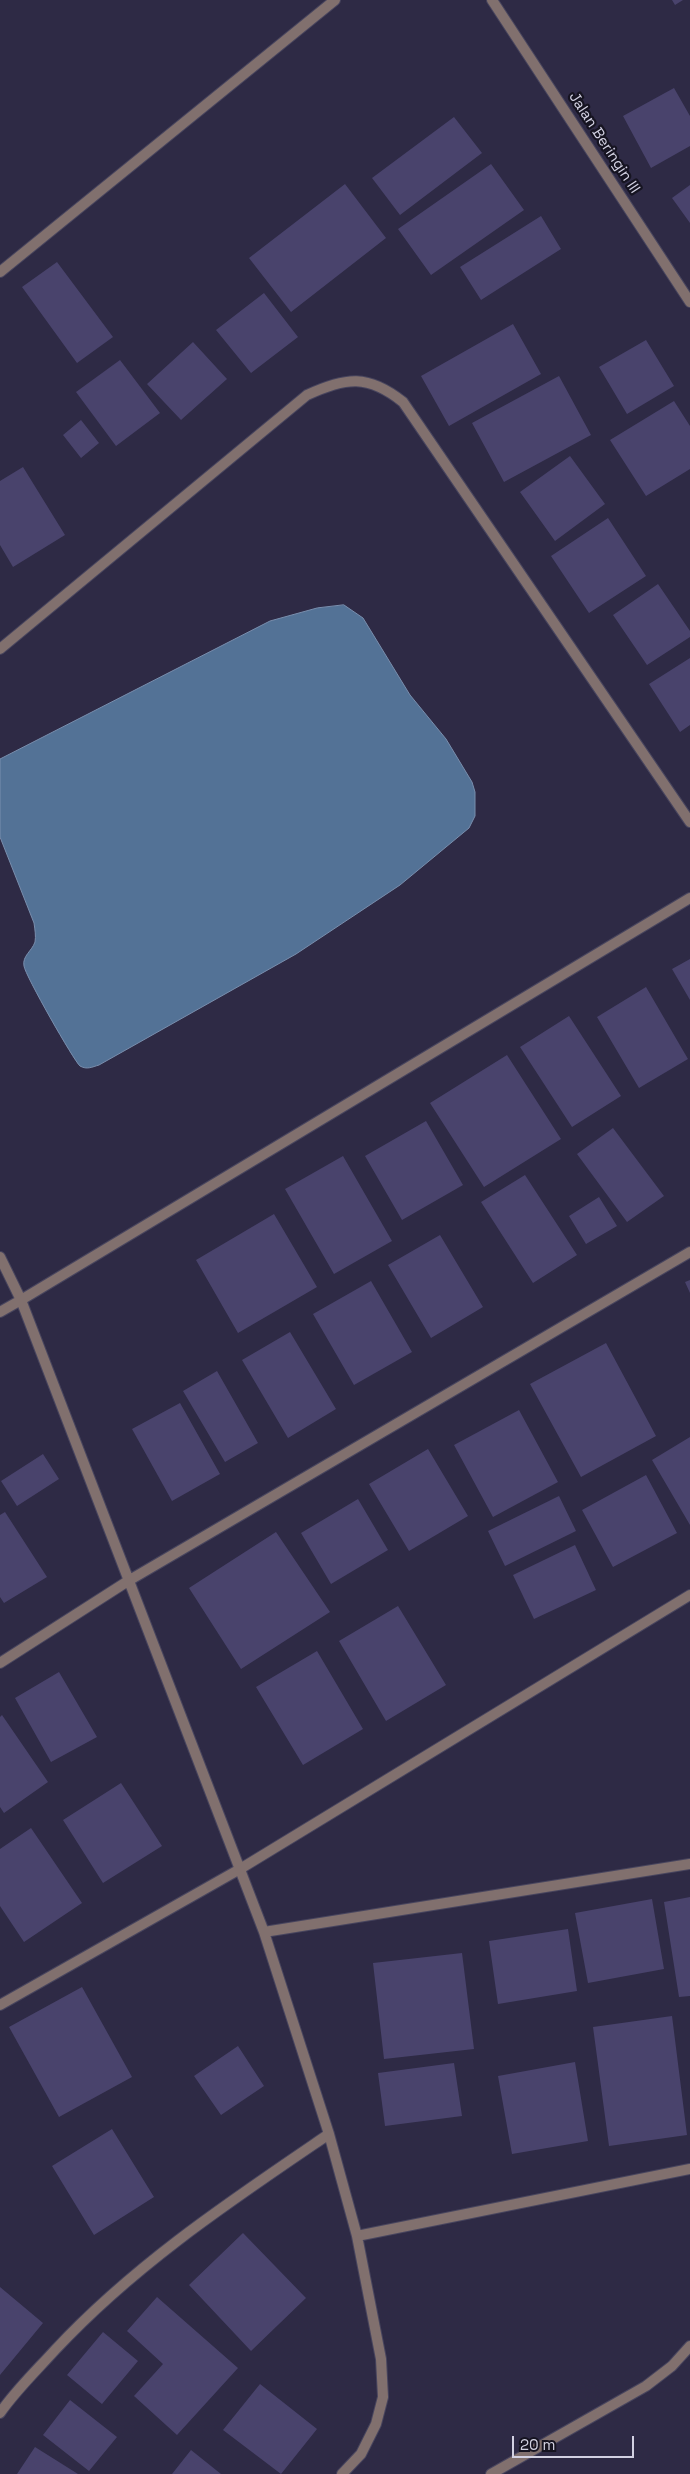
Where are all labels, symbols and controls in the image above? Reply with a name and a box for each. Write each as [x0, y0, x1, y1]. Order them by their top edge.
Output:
street label: Jalan Beringin III [565, 89, 643, 197]
scale bar [515, 2426, 638, 2458]
text: 20 m [520, 2435, 555, 2454]

